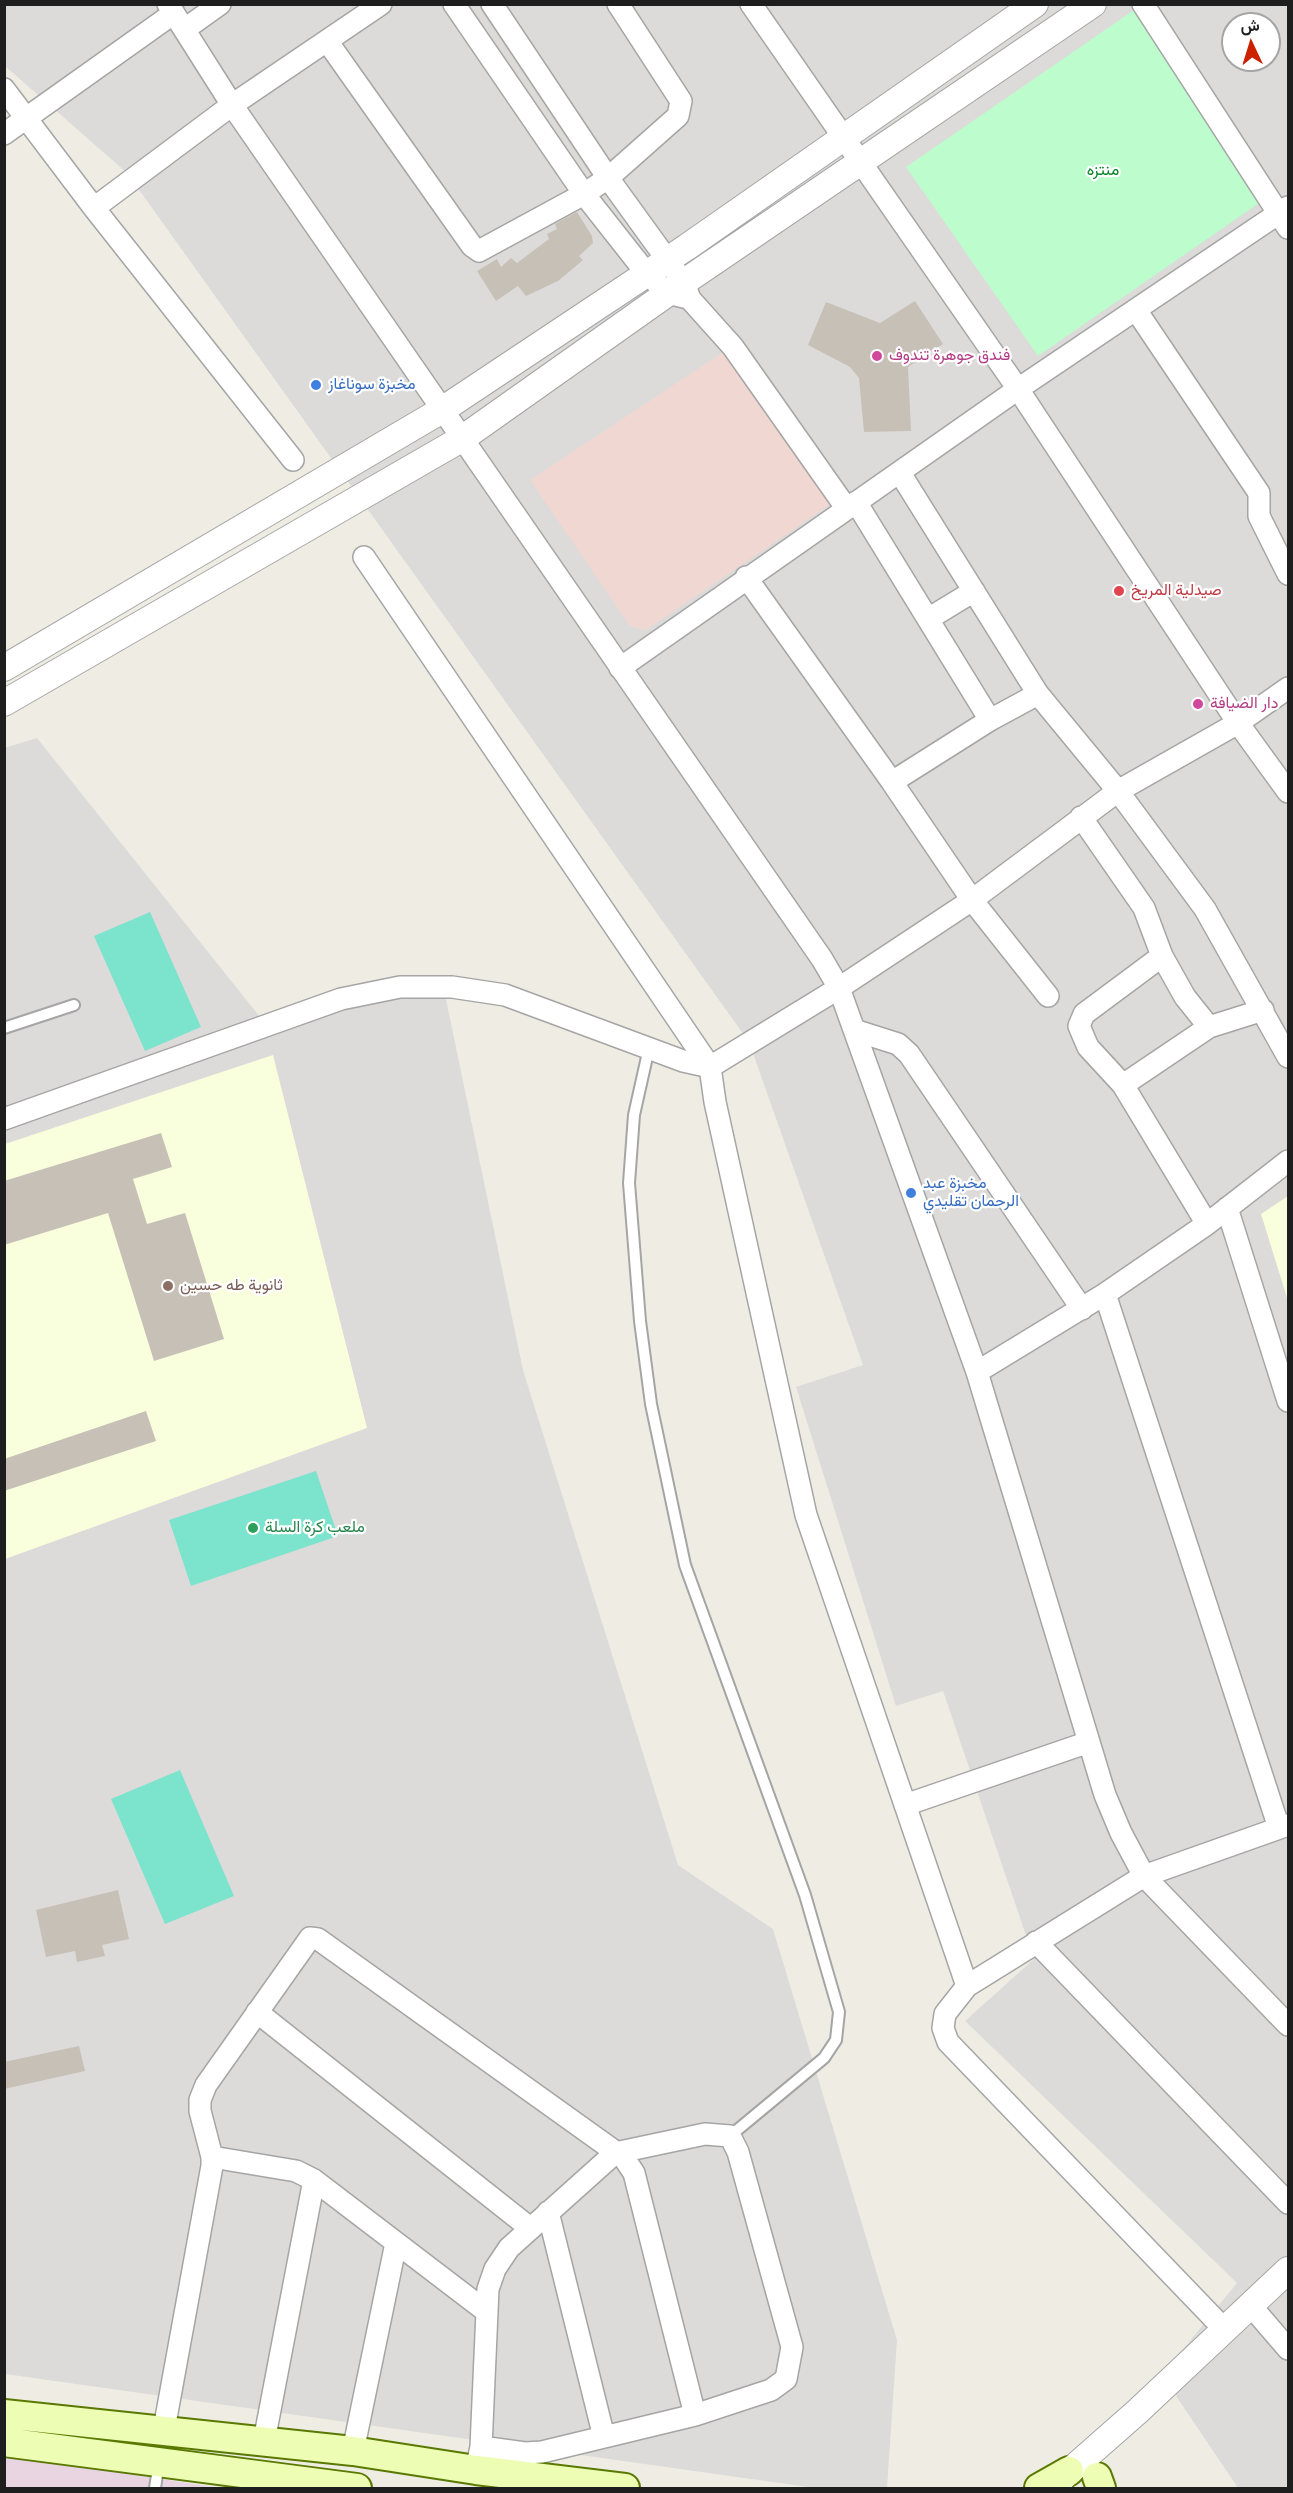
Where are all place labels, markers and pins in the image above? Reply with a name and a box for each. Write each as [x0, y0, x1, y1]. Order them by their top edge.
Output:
place label: فندق جوهرة تندوف [889, 346, 1010, 366]
marker: فندق جوهرة تندوف [870, 349, 884, 363]
place label: مخبزة سوناغاز [328, 375, 416, 395]
marker: مخبزة سوناغاز [309, 378, 323, 392]
place label: صيدلية المريخ [1131, 581, 1222, 601]
marker: صيدلية المريخ [1112, 584, 1126, 598]
place label: دار الضيافة [1210, 694, 1278, 714]
marker: دار الضيافة [1191, 697, 1205, 711]
place label: مخبزة عبد الرحمان تقليدي [923, 1174, 1019, 1212]
marker: مخبزة عبد الرحمان تقليدي [904, 1186, 918, 1200]
place label: ثانوية طه حسين [180, 1276, 283, 1296]
marker: ثانوية طه حسين [161, 1279, 175, 1293]
place label: ملعب كرة السلة [265, 1518, 365, 1538]
marker: ملعب كرة السلة [246, 1521, 260, 1535]

